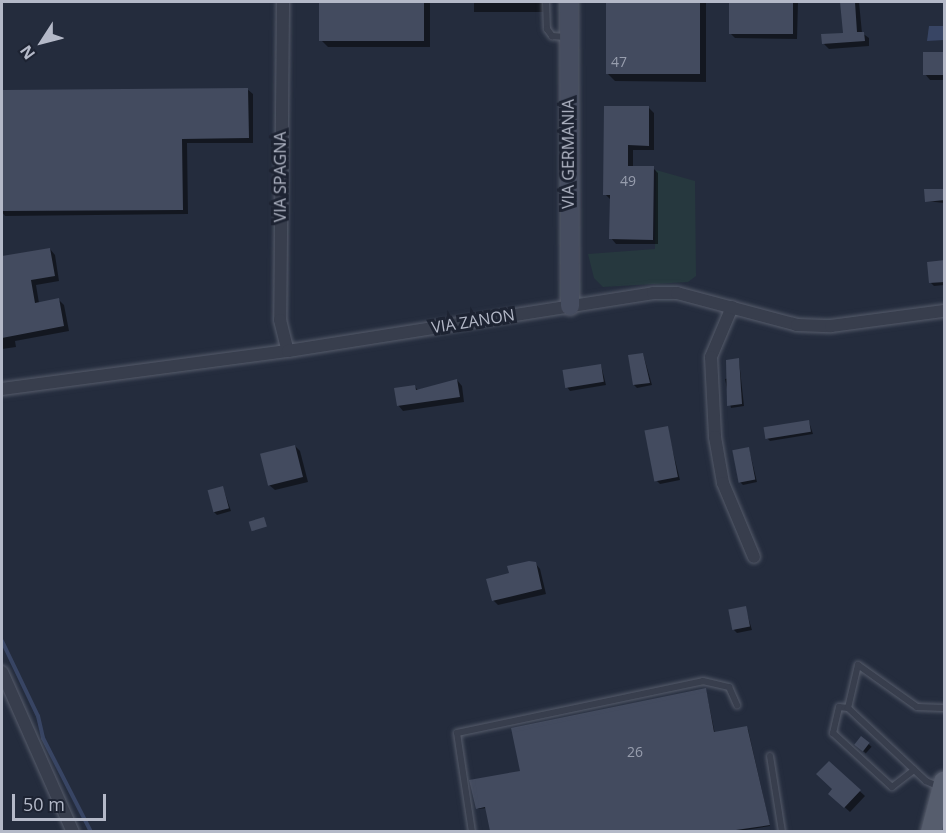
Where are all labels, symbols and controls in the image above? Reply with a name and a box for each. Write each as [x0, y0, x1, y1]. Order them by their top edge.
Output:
north arrow [12, 12, 72, 72]
text: N [15, 41, 40, 64]
house number: 47 [611, 54, 627, 70]
street label: VIA GERMANIA [558, 99, 578, 209]
street label: VIA SPAGNA [270, 132, 290, 222]
house number: 49 [620, 173, 636, 189]
street label: VIA ZANON [430, 305, 516, 337]
house number: 26 [627, 744, 643, 760]
scale bar [15, 782, 110, 820]
text: 50 m [23, 792, 65, 816]

